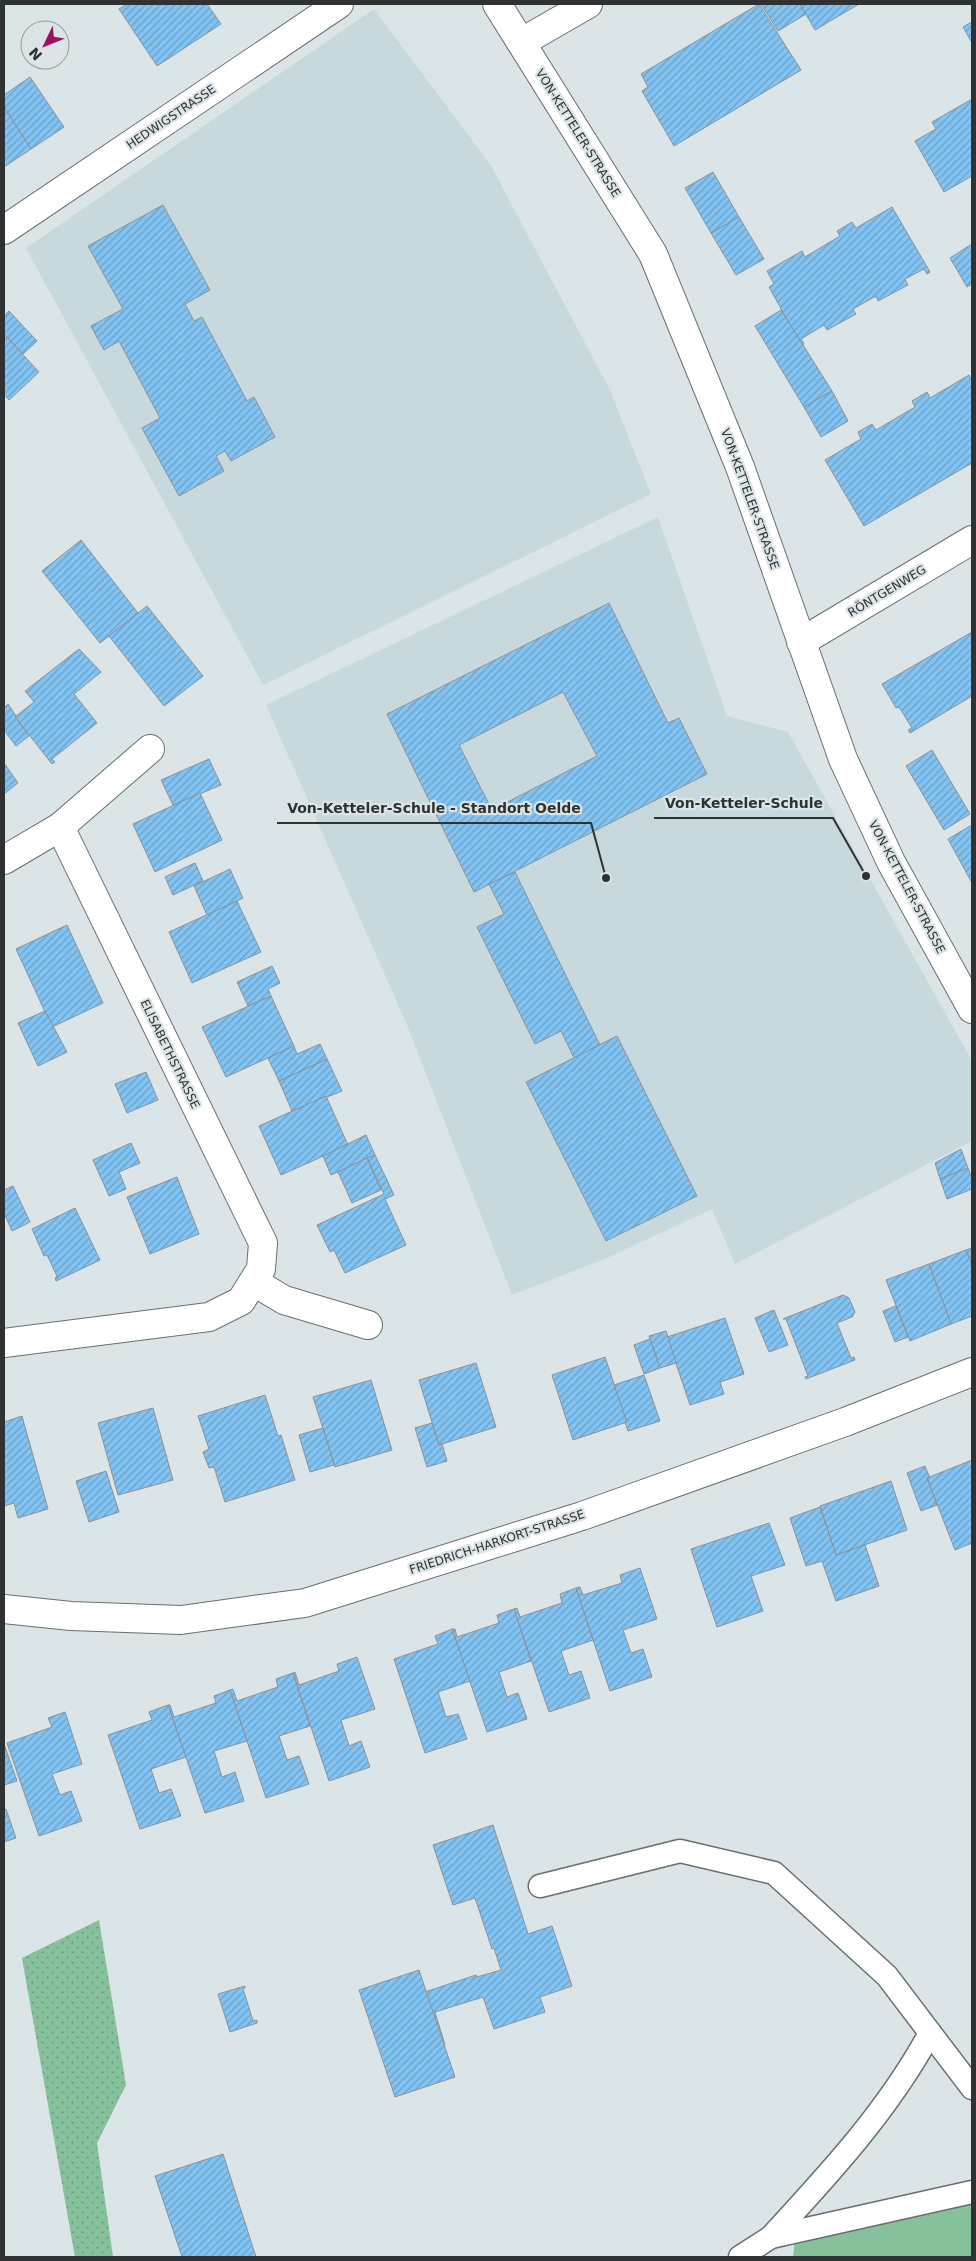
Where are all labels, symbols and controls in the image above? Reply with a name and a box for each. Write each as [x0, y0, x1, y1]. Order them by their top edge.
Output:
north arrow [20, 20, 70, 70]
text: N [26, 44, 45, 64]
street label: VON-KETTELER-STRASSE [533, 66, 623, 200]
street label: HEDWIGSTRASSE [124, 82, 218, 152]
street label: VON-KETTELER-STRASSE [718, 427, 782, 571]
street label: RÖNTGENWEG [844, 560, 929, 620]
callout: Von-Ketteler-Schule [654, 789, 833, 818]
callout: Von-Ketteler-Schule - Standort Oelde [277, 794, 591, 823]
text: Von-Ketteler-Schule [665, 795, 823, 811]
text: Von-Ketteler-Schule - Standort Oelde [287, 800, 581, 816]
street label: VON-KETTELER-STRASSE [866, 818, 948, 956]
street label: ELISABETHSTRASSE [137, 997, 203, 1111]
street label: FRIEDRICH-HARKORT-STRASSE [408, 1507, 586, 1577]

